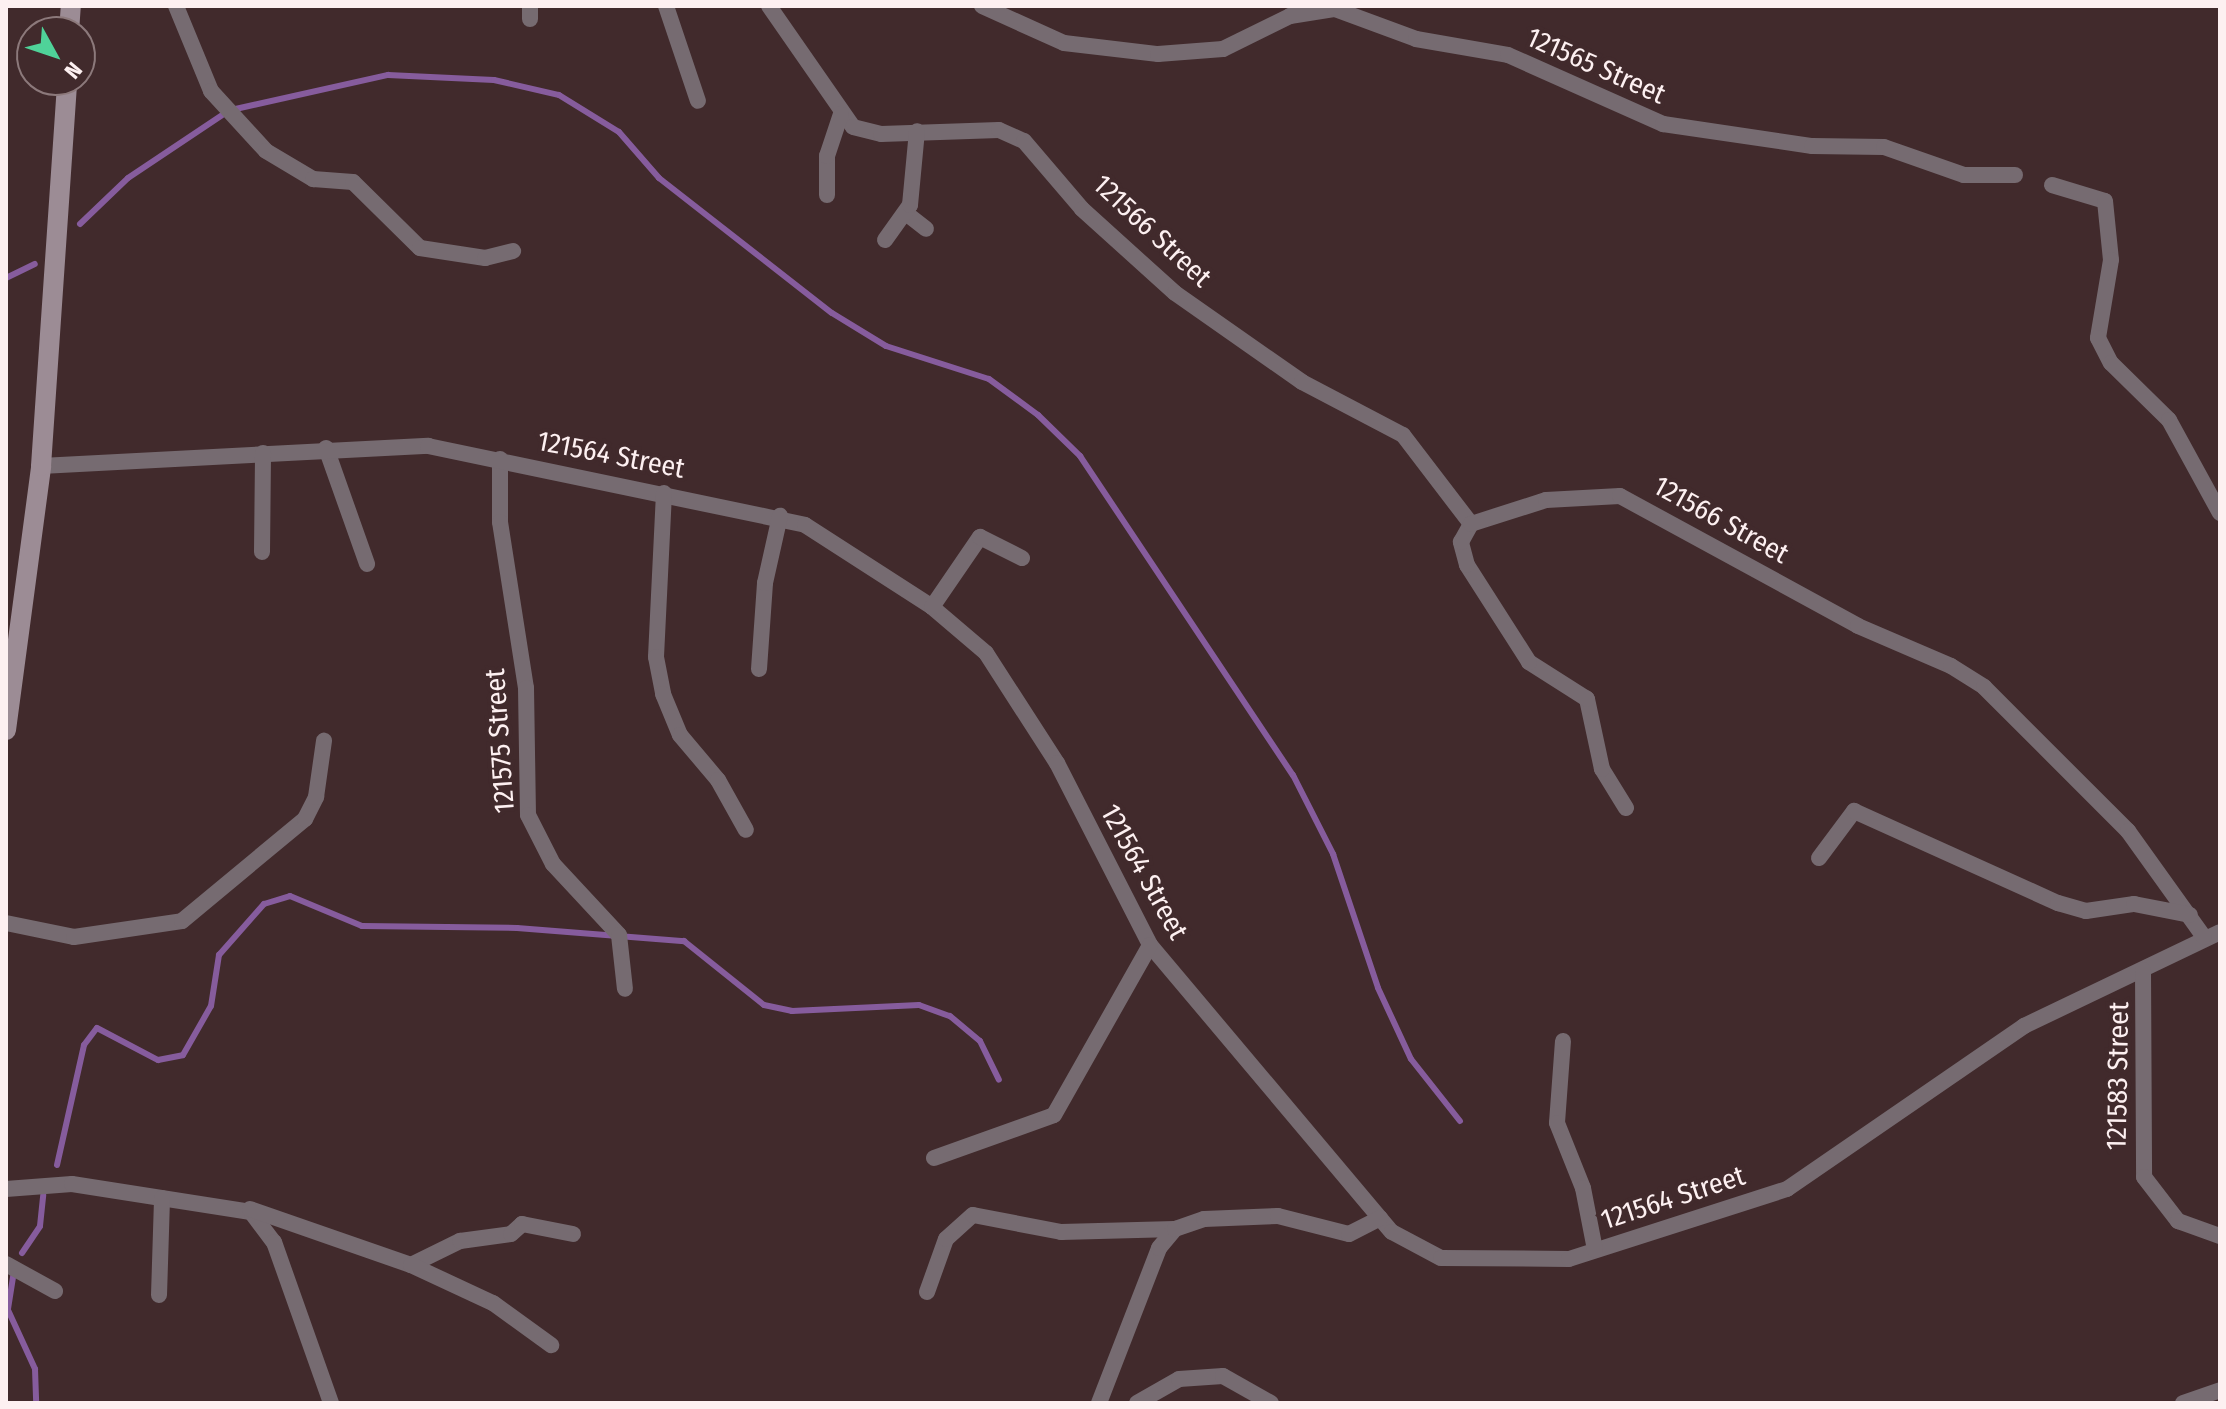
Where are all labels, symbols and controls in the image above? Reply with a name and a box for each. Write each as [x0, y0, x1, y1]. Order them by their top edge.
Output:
north arrow [16, 16, 96, 96]
street label: 121565 Street [1521, 20, 1671, 112]
text: N [59, 57, 88, 84]
street label: 121566 Street [1086, 168, 1218, 294]
street label: 121564 Street [535, 424, 687, 486]
street label: 121566 Street [1647, 469, 1795, 571]
street label: 121575 Street [478, 667, 522, 815]
street label: 121564 Street [1093, 799, 1195, 945]
street label: 121583 Street [2100, 1001, 2136, 1151]
street label: 121564 Street [1597, 1159, 1749, 1237]

